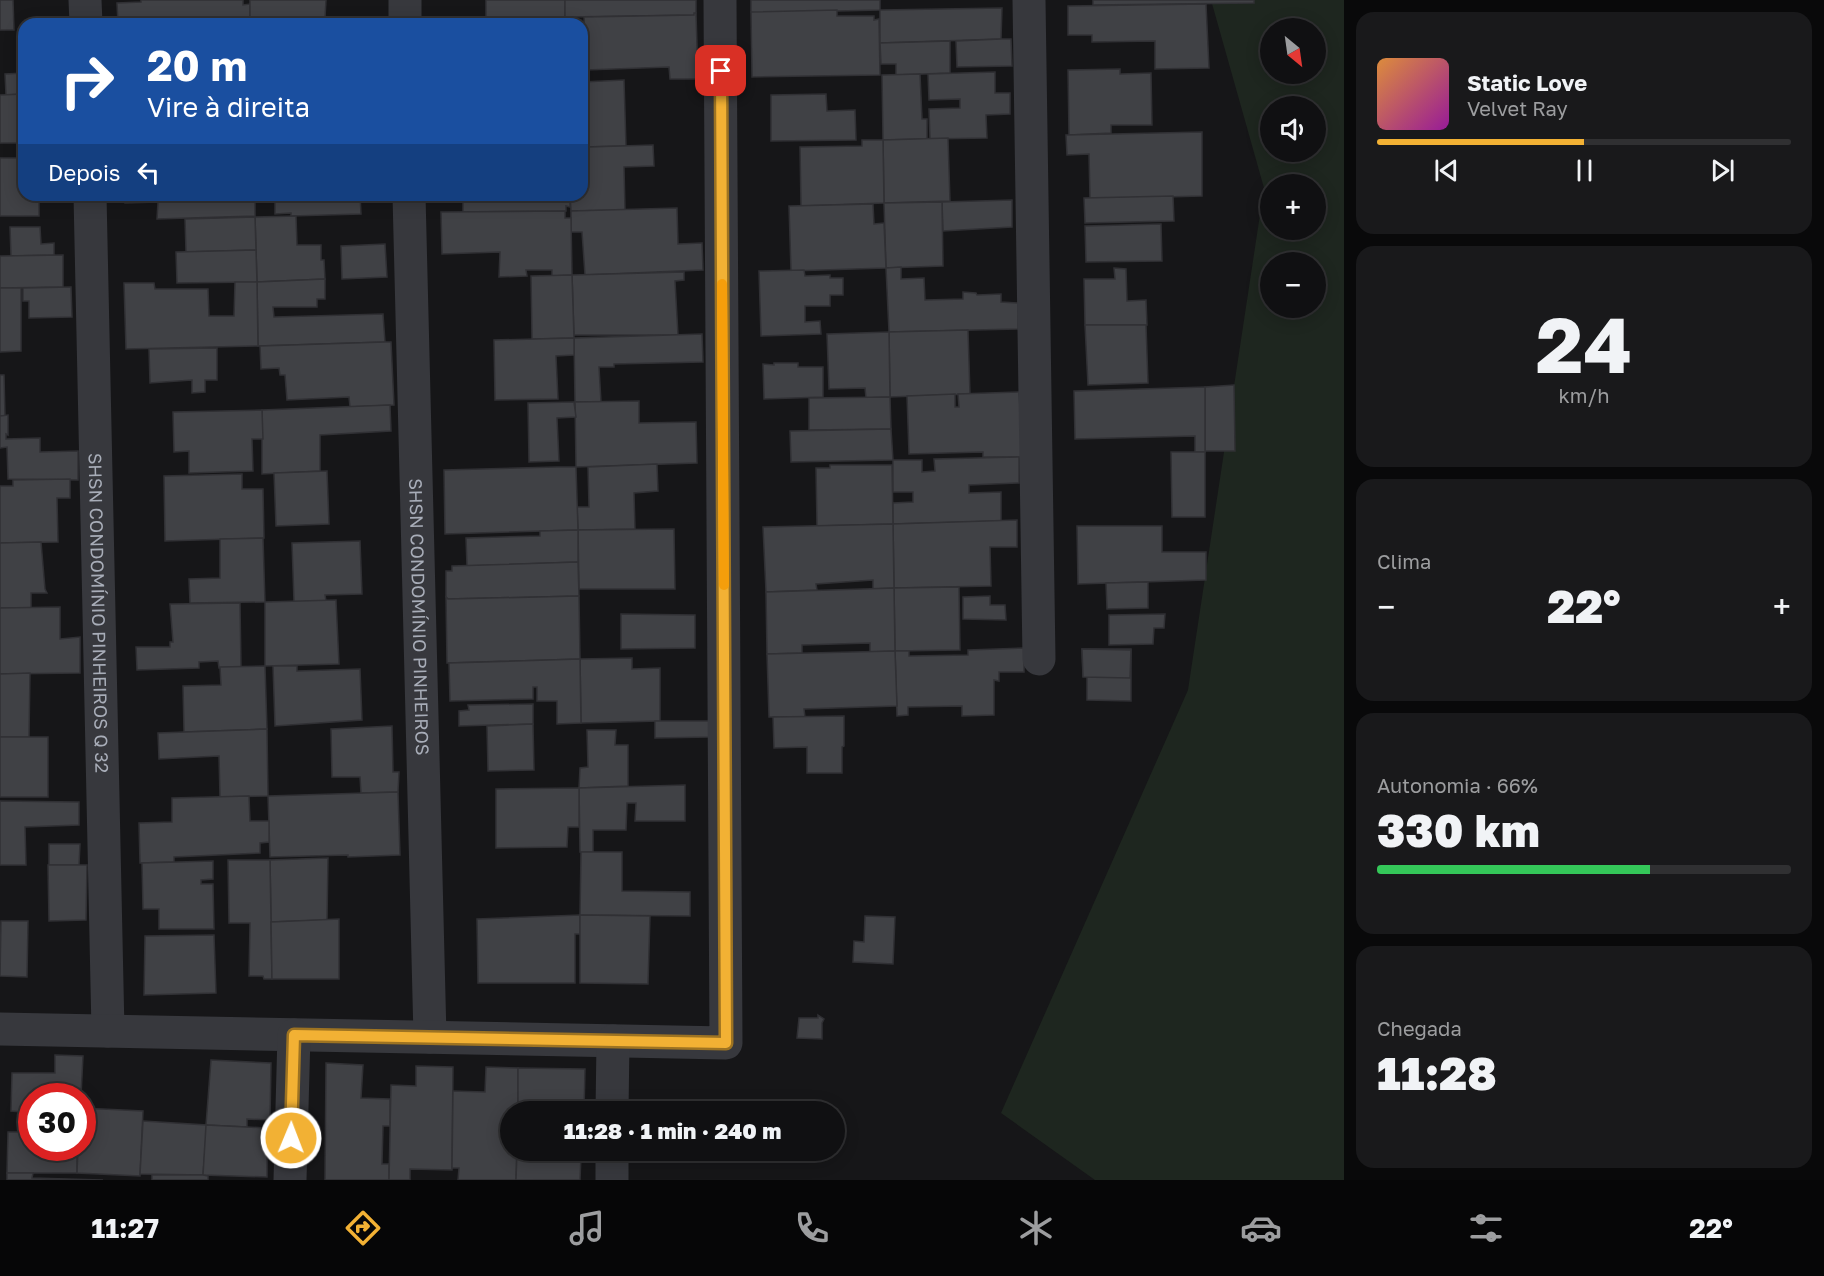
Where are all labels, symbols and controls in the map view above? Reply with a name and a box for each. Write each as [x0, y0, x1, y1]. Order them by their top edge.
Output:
north arrow [1260, 18, 1326, 84]
map controls [1260, 18, 1326, 318]
text: 20 m [147, 40, 247, 90]
icon: right [48, 42, 126, 120]
pin [695, 45, 746, 96]
icon: arrive [704, 54, 737, 87]
text: Static Love [1467, 69, 1587, 96]
text: Vire à direita [147, 91, 310, 123]
button: sound [1260, 96, 1326, 162]
text: Velvet Ray [1467, 96, 1568, 120]
icon: previous [1430, 154, 1463, 187]
icon: pause [1568, 154, 1601, 187]
icon: next [1706, 154, 1739, 187]
icon: left [132, 156, 165, 189]
text: Depois [48, 159, 120, 186]
button: + [1260, 174, 1326, 240]
button: − [1260, 252, 1326, 318]
text: 24 [1536, 297, 1632, 390]
text: km/h [1559, 383, 1609, 407]
street label: SHSN CONDOMÍNIO PINHEIROS Q 32 [85, 453, 113, 773]
street label: SHSN CONDOMÍNIO PINHEIROS [405, 478, 434, 756]
text: Clima [1377, 549, 1431, 573]
text: 22° [1547, 579, 1621, 633]
text: − [1377, 587, 1395, 626]
text: + [1773, 587, 1791, 626]
text: Autonomia · 66% [1377, 773, 1538, 797]
text: 330 km [1377, 803, 1540, 857]
text: Chegada [1377, 1016, 1462, 1040]
text: 11:28 [1377, 1046, 1497, 1100]
speed limit sign: 30 [18, 1083, 96, 1161]
position arrow [259, 1106, 323, 1170]
text: 11:28 · 1 min · 240 m [564, 1117, 781, 1144]
icon: directions [342, 1207, 384, 1249]
icon: music [566, 1207, 608, 1249]
icon: phone [791, 1207, 833, 1249]
icon: climate [1015, 1207, 1057, 1249]
icon: car [1240, 1207, 1282, 1249]
icon: filters [1465, 1207, 1507, 1249]
text: 11:27 [91, 1212, 159, 1244]
text: 22° [1689, 1212, 1733, 1244]

